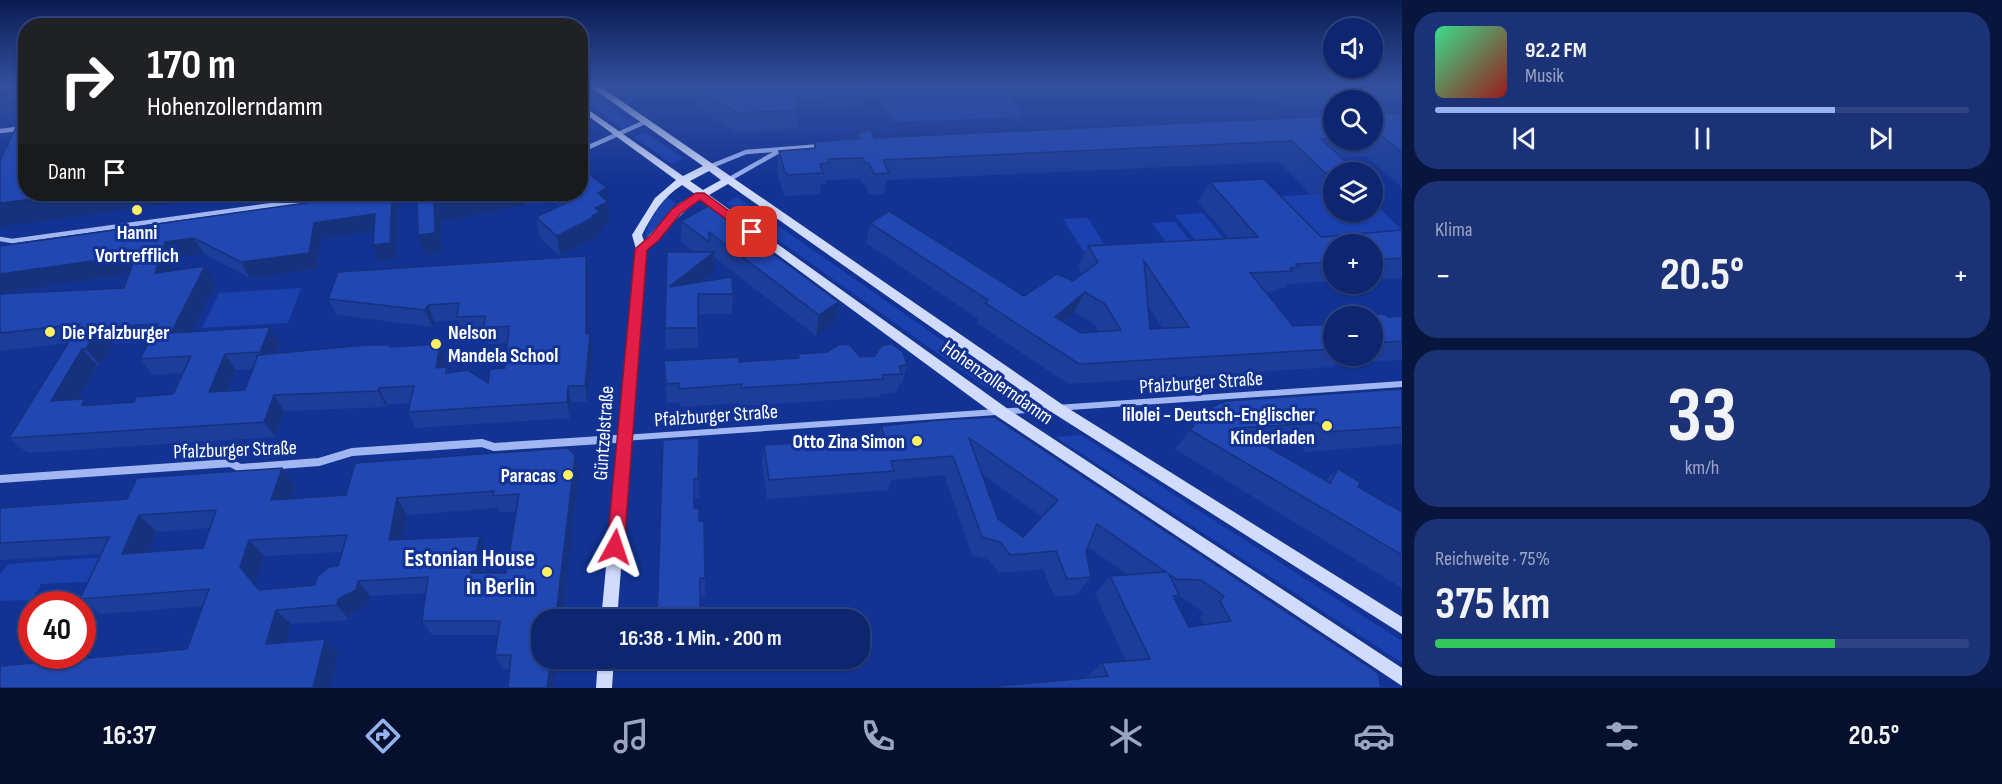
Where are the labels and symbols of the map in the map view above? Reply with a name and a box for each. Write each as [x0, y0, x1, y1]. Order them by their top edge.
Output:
marker: Hanni Vortrefflich [130, 203, 144, 217]
pin [726, 206, 777, 257]
place label: Hanni Vortrefflich [95, 221, 179, 268]
place label: Die Pfalzburger [62, 321, 170, 345]
place label: Nelson Mandela School [448, 321, 558, 368]
marker: Die Pfalzburger [43, 325, 57, 339]
street label: Hohenzollerndamm [937, 336, 1058, 430]
marker: Nelson Mandela School [429, 337, 443, 351]
street label: Pfalzburger Straße [1139, 367, 1264, 399]
street label: Güntzelstraße [589, 385, 619, 481]
street label: Pfalzburger Straße [654, 400, 779, 432]
place label: lilolei - Deutsch-Englischer Kinderladen [1122, 403, 1315, 450]
marker: lilolei - Deutsch-Englischer Kinderladen [1320, 419, 1334, 433]
place label: Otto Zina Simon [793, 430, 905, 454]
marker: Otto Zina Simon [910, 434, 924, 448]
street label: Pfalzburger Straße [173, 436, 297, 464]
place label: Paracas [501, 464, 556, 488]
marker: Paracas [561, 468, 575, 482]
position arrow [583, 515, 647, 579]
place label: Estonian House in Berlin [404, 544, 535, 601]
marker: Estonian House in Berlin [540, 565, 554, 579]
speed limit sign: 40 [18, 591, 96, 669]

